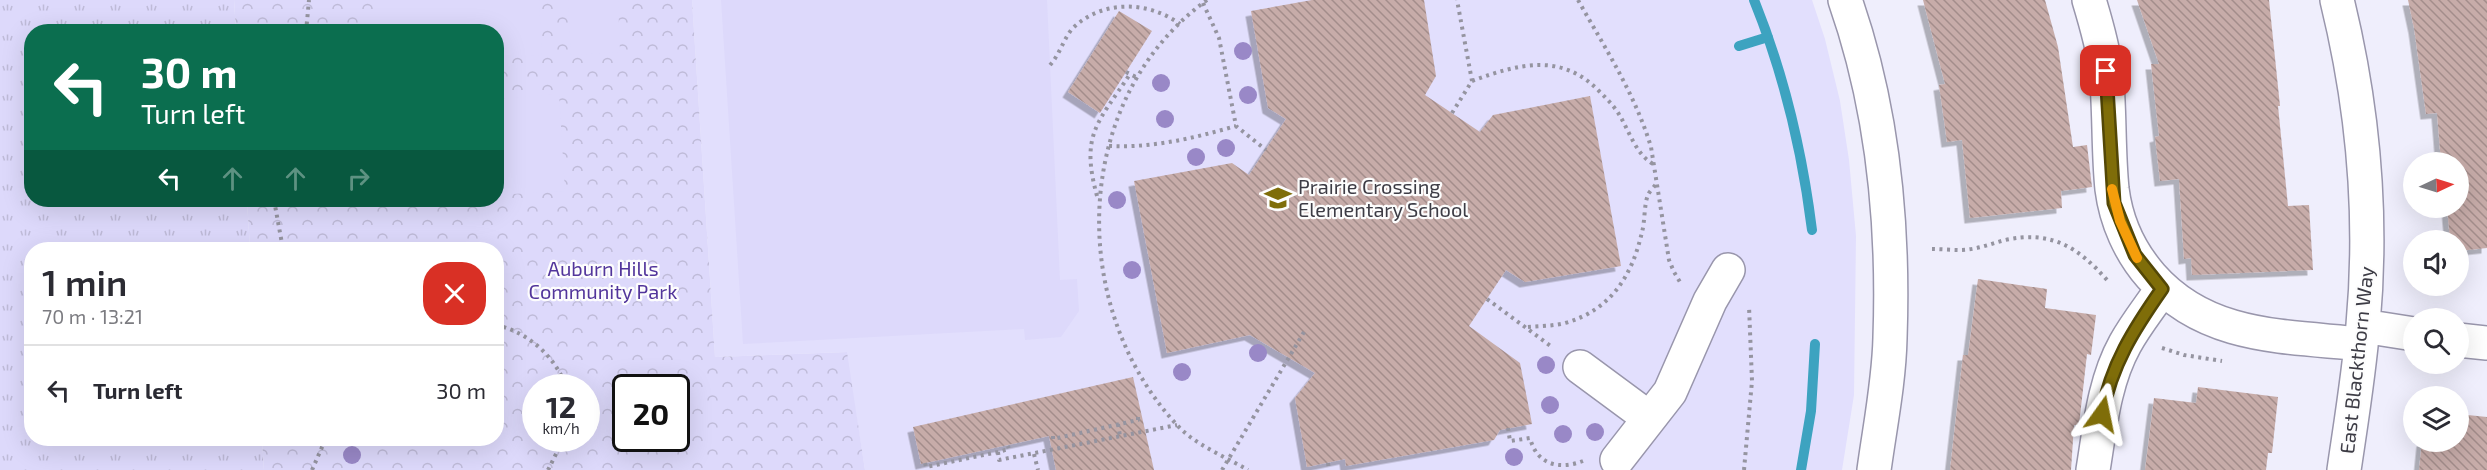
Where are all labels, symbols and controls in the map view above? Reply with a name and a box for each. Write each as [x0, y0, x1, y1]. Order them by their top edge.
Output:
pin [2080, 45, 2131, 96]
text: 30 m [141, 46, 237, 96]
icon: left [42, 48, 120, 126]
icon: arrive [2089, 54, 2122, 87]
text: Turn left [141, 97, 245, 129]
north arrow [2403, 152, 2469, 218]
map controls [2403, 152, 2469, 452]
icon: left [153, 162, 186, 195]
icon: ahead [216, 162, 249, 195]
icon: ahead [279, 162, 312, 195]
icon: right [342, 162, 375, 195]
place label: Prairie Crossing Elementary School [1298, 174, 1468, 221]
school or university icon: Prairie Crossing Elementary School [1263, 183, 1293, 213]
button: sound [2403, 230, 2469, 296]
park label: Auburn Hills Community Park [529, 256, 677, 303]
text: 1 min [42, 260, 127, 303]
button: close [423, 262, 486, 325]
street label: East Blackthorn Way [2334, 265, 2378, 455]
text: 70 m · 13:21 [42, 304, 143, 328]
button: search [2403, 308, 2469, 374]
icon: left [42, 374, 75, 407]
speed limit sign: 20 [612, 374, 690, 452]
text: Turn left [93, 377, 182, 403]
text: 30 m [436, 377, 486, 403]
position arrow [2070, 382, 2134, 446]
button: layers [2403, 386, 2469, 452]
text: 12 [546, 388, 576, 424]
text: km/h [542, 419, 580, 437]

